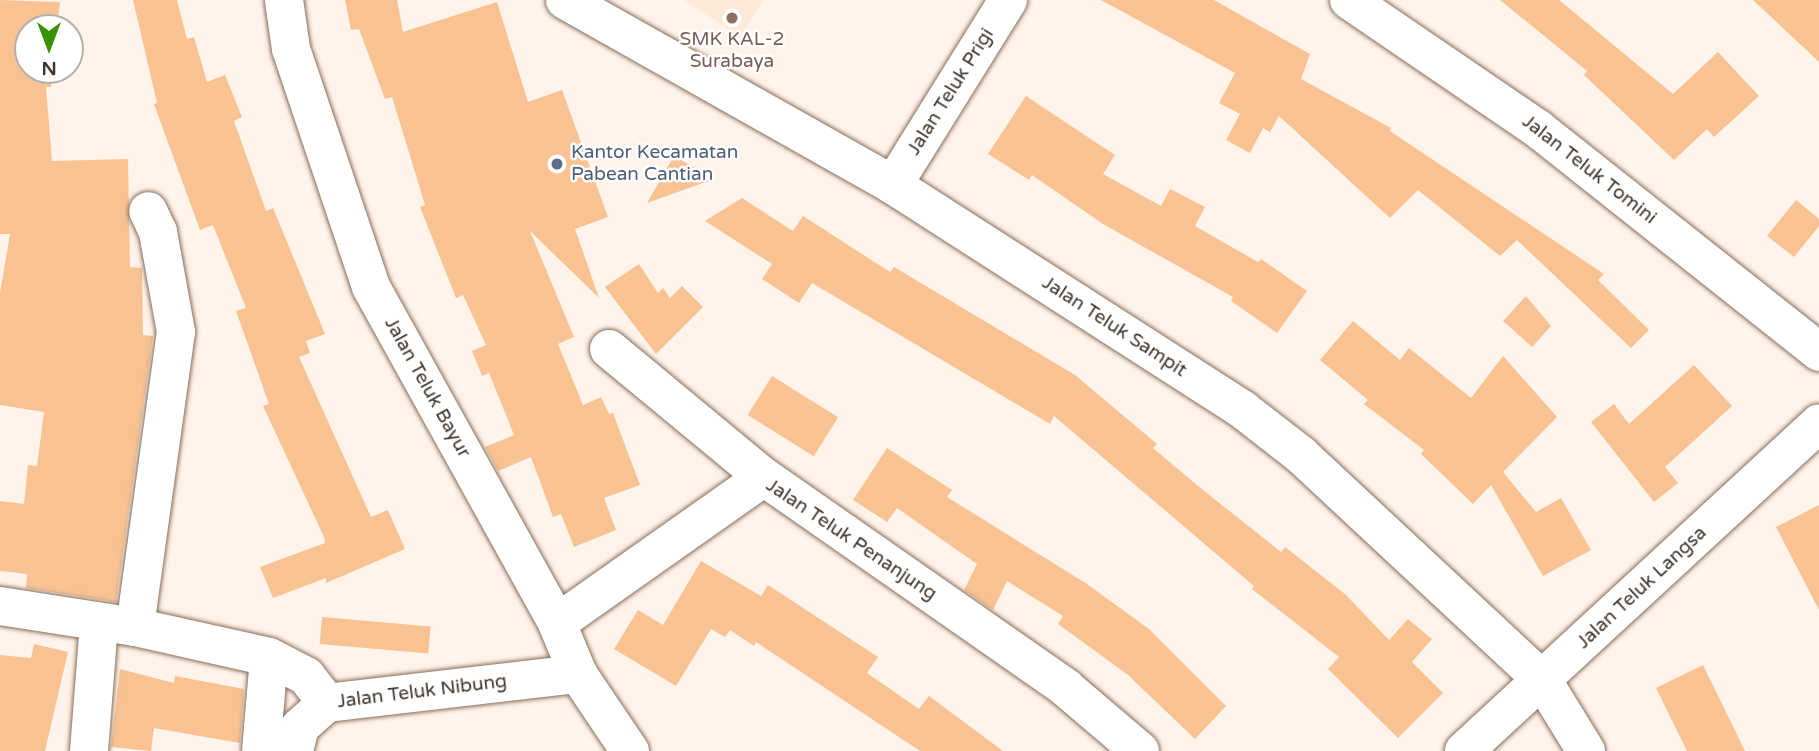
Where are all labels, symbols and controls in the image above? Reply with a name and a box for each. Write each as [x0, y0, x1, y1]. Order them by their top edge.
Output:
marker: SMK KAL-2 Surabaya [724, 10, 740, 26]
north arrow [14, 14, 84, 84]
street label: Jalan Teluk Prigi [903, 24, 999, 160]
place label: SMK KAL-2 Surabaya [680, 29, 784, 73]
text: N [41, 57, 57, 79]
street label: Jalan Teluk Tomini [1517, 110, 1661, 230]
place label: Kantor Kecamatan Pabean Cantian [571, 142, 738, 186]
marker: Kantor Kecamatan Pabean Cantian [549, 156, 565, 172]
street label: Jalan Teluk Sampit [1037, 272, 1191, 382]
street label: Jalan Teluk Bayur [379, 314, 475, 462]
street label: Jalan Teluk Penanjung [761, 474, 941, 606]
street label: Jalan Teluk Langsa [1572, 522, 1712, 654]
street label: Jalan Teluk Nibung [336, 670, 508, 714]

